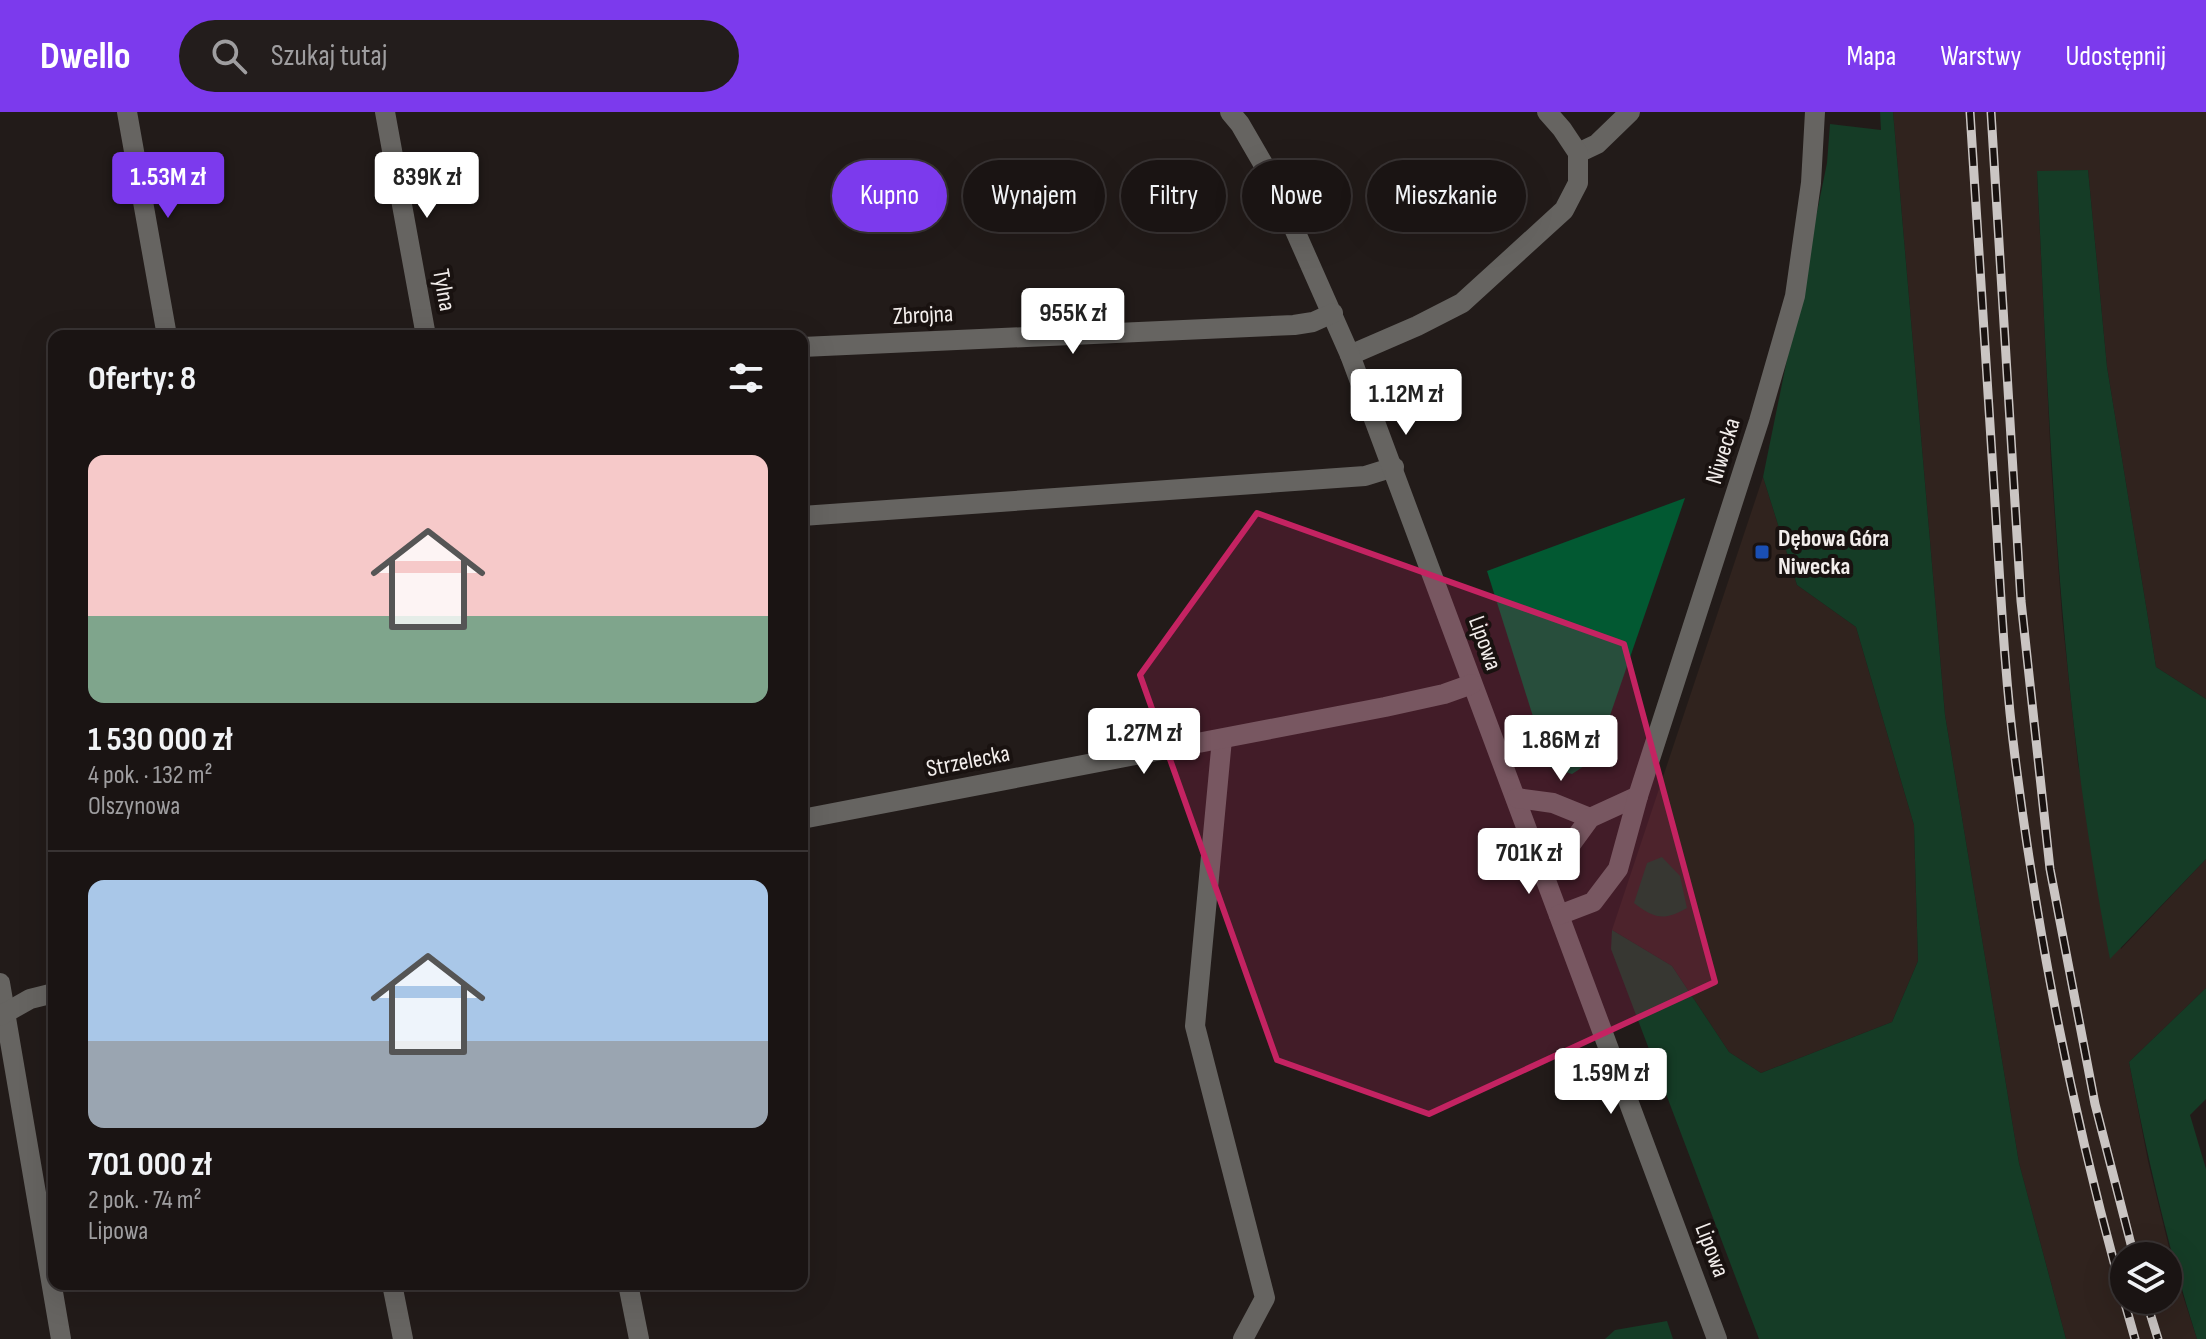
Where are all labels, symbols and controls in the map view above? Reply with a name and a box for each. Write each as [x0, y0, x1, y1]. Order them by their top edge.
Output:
search box [179, 20, 739, 92]
text: Dwello [40, 34, 131, 79]
icon: search [207, 34, 251, 78]
text: Szukaj tutaj [271, 38, 387, 74]
text: Mapa [1847, 40, 1896, 73]
text: Warstwy [1940, 40, 2021, 73]
text: Udostępnij [2065, 40, 2166, 73]
pin: 1.53M zł [85, 152, 251, 220]
pin: 839K zł [353, 152, 501, 220]
chip: Kupno [832, 160, 947, 232]
chip: Wynajem [963, 160, 1105, 232]
chip: Filtry [1121, 160, 1226, 232]
chip: Nowe [1242, 160, 1351, 232]
chip: Mieszkanie [1367, 160, 1526, 232]
text: 1.53M zł [130, 162, 206, 193]
text: 839K zł [393, 162, 461, 193]
street label: Tylna [426, 267, 462, 313]
pin: 955K zł [999, 288, 1147, 356]
text: 955K zł [1039, 298, 1107, 329]
street label: Zbrojna [892, 299, 954, 331]
icon: filters [724, 356, 768, 400]
text: Oferty: 8 [88, 358, 196, 399]
pin: 1.12M zł [1323, 369, 1489, 437]
text: 1.12M zł [1369, 379, 1443, 410]
street label: Niwecka [1699, 414, 1747, 488]
icon: home [356, 507, 500, 651]
place label: Dębowa Góra Niwecka [1778, 524, 1889, 581]
marker: Dębowa Góra Niwecka [1753, 543, 1771, 561]
street label: Lipowa [1462, 612, 1508, 674]
pin: 1.27M zł [1061, 708, 1227, 776]
pin: 1.86M zł [1478, 715, 1644, 783]
text: 1.27M zł [1106, 718, 1182, 749]
text: 1 530 000 zł [88, 719, 232, 760]
text: 1.86M zł [1522, 725, 1600, 756]
street label: Strzelecka [924, 739, 1012, 783]
text: 4 pok. · 132 m² [88, 760, 213, 791]
text: Olszynowa [88, 791, 180, 822]
pin: 701K zł [1455, 828, 1603, 896]
text: 701K zł [1496, 838, 1562, 869]
icon: home [356, 932, 500, 1076]
pin: 1.59M zł [1528, 1048, 1694, 1116]
text: 1.59M zł [1573, 1058, 1649, 1089]
text: 701 000 zł [88, 1144, 211, 1185]
text: 2 pok. · 74 m² [88, 1185, 202, 1216]
text: Lipowa [88, 1216, 148, 1247]
street label: Lipowa [1689, 1219, 1735, 1281]
map controls [2110, 1242, 2182, 1314]
button: layers [2110, 1242, 2182, 1314]

